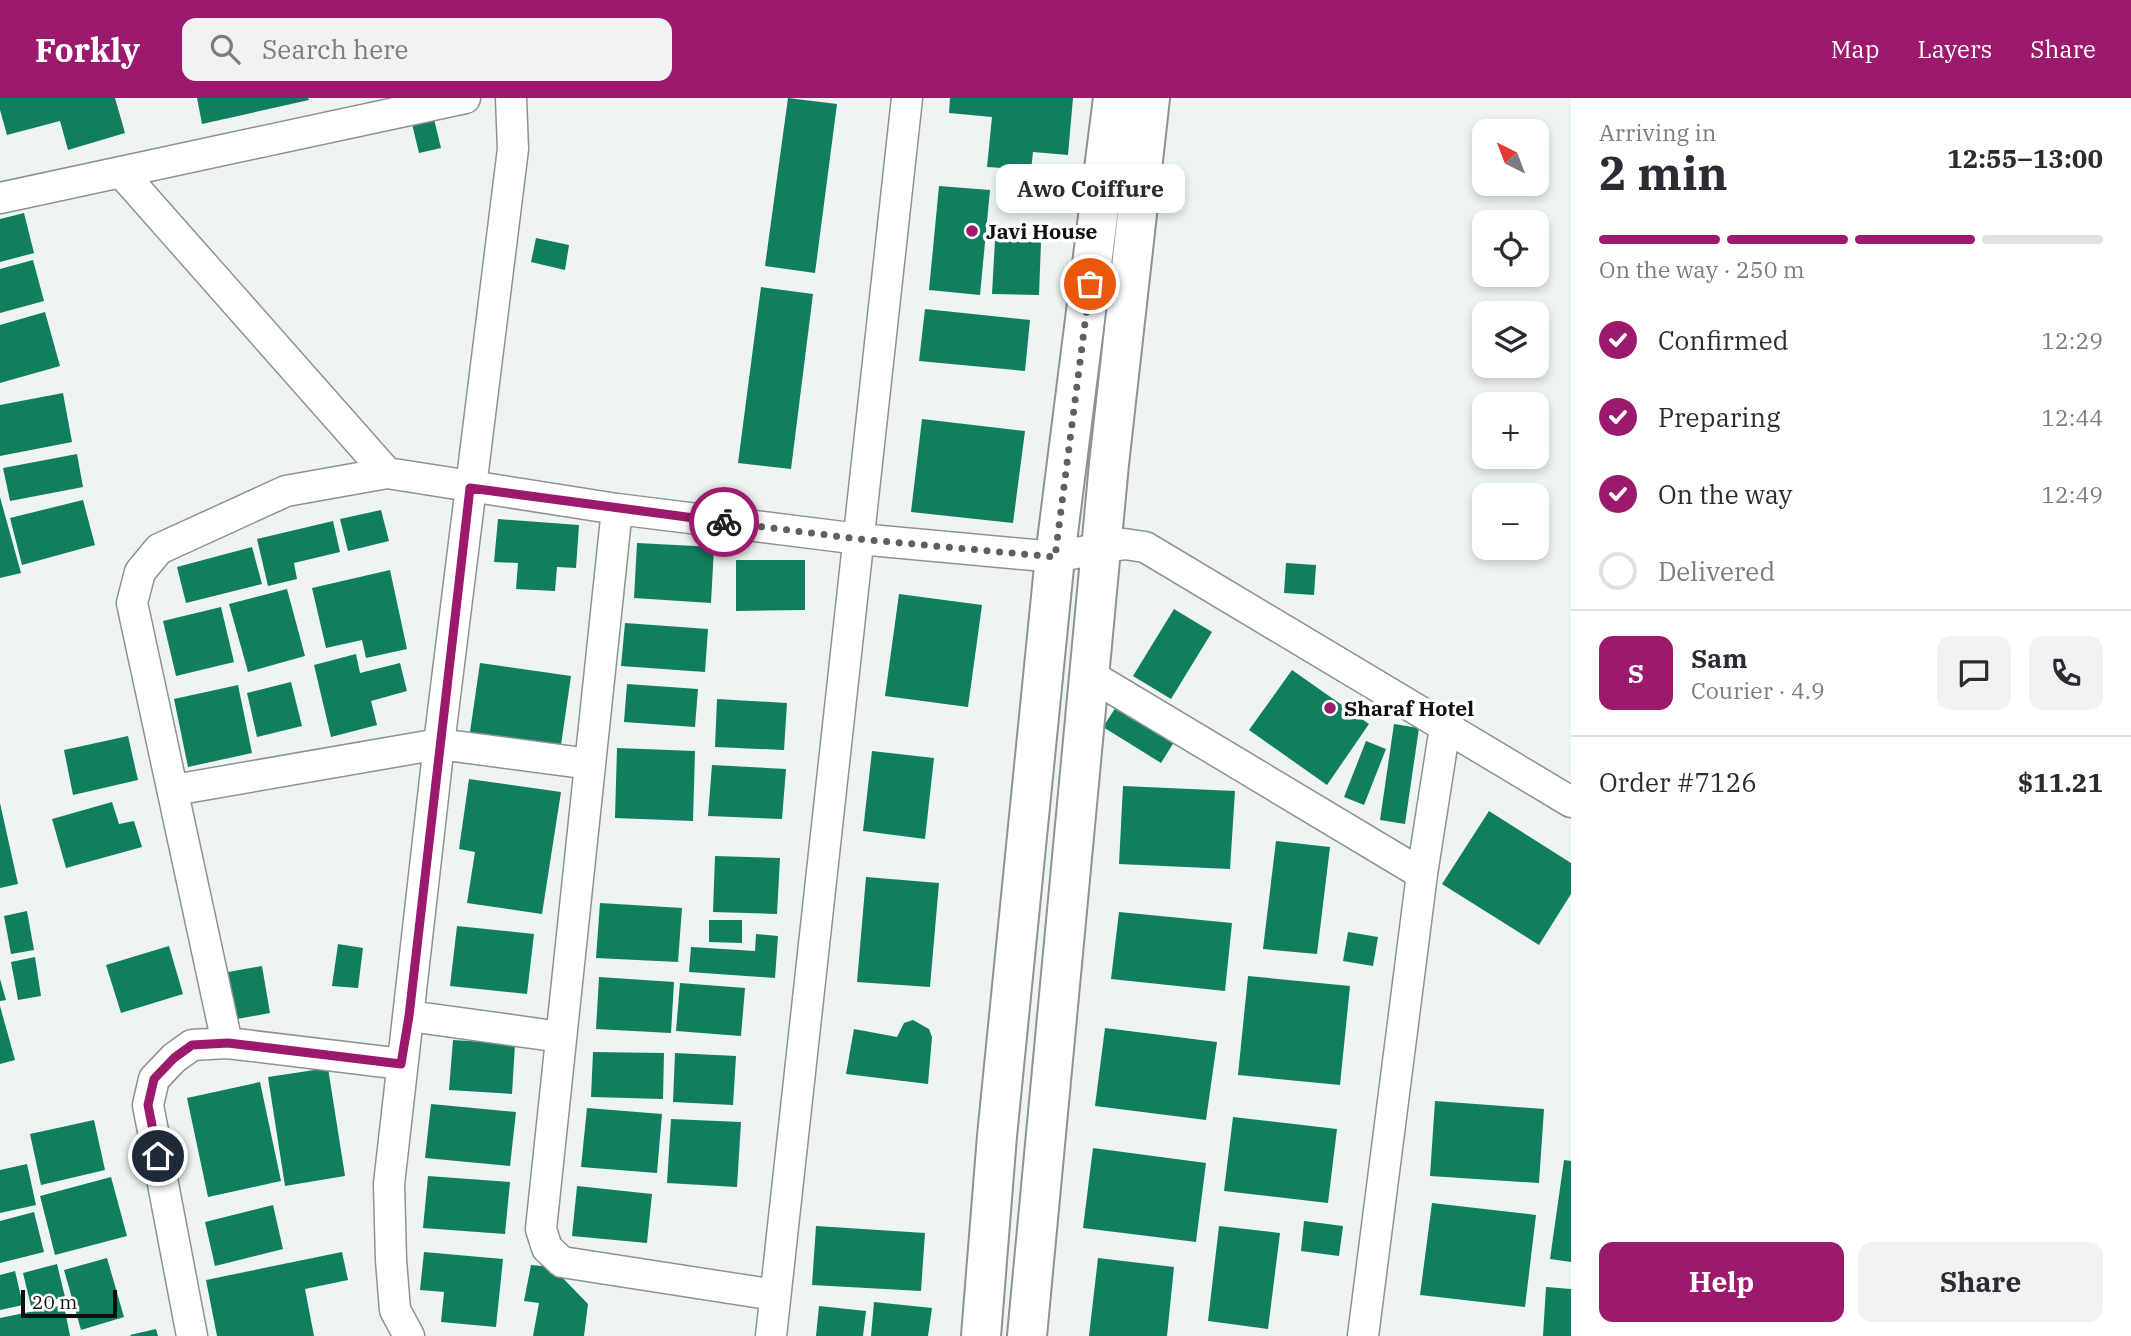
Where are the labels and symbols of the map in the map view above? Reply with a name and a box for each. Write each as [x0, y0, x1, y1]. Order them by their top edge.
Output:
north arrow [1472, 119, 1549, 196]
callout: Awo Coiffure [996, 165, 1184, 214]
place label: Javi House [986, 217, 1098, 245]
marker: Javi House [964, 223, 980, 239]
pin [1060, 254, 1120, 314]
courier [689, 487, 759, 557]
place label: Sharaf Hotel [1344, 694, 1474, 722]
marker: Sharaf Hotel [1322, 700, 1338, 716]
pin [128, 1126, 188, 1186]
scale bar [21, 1287, 117, 1319]

